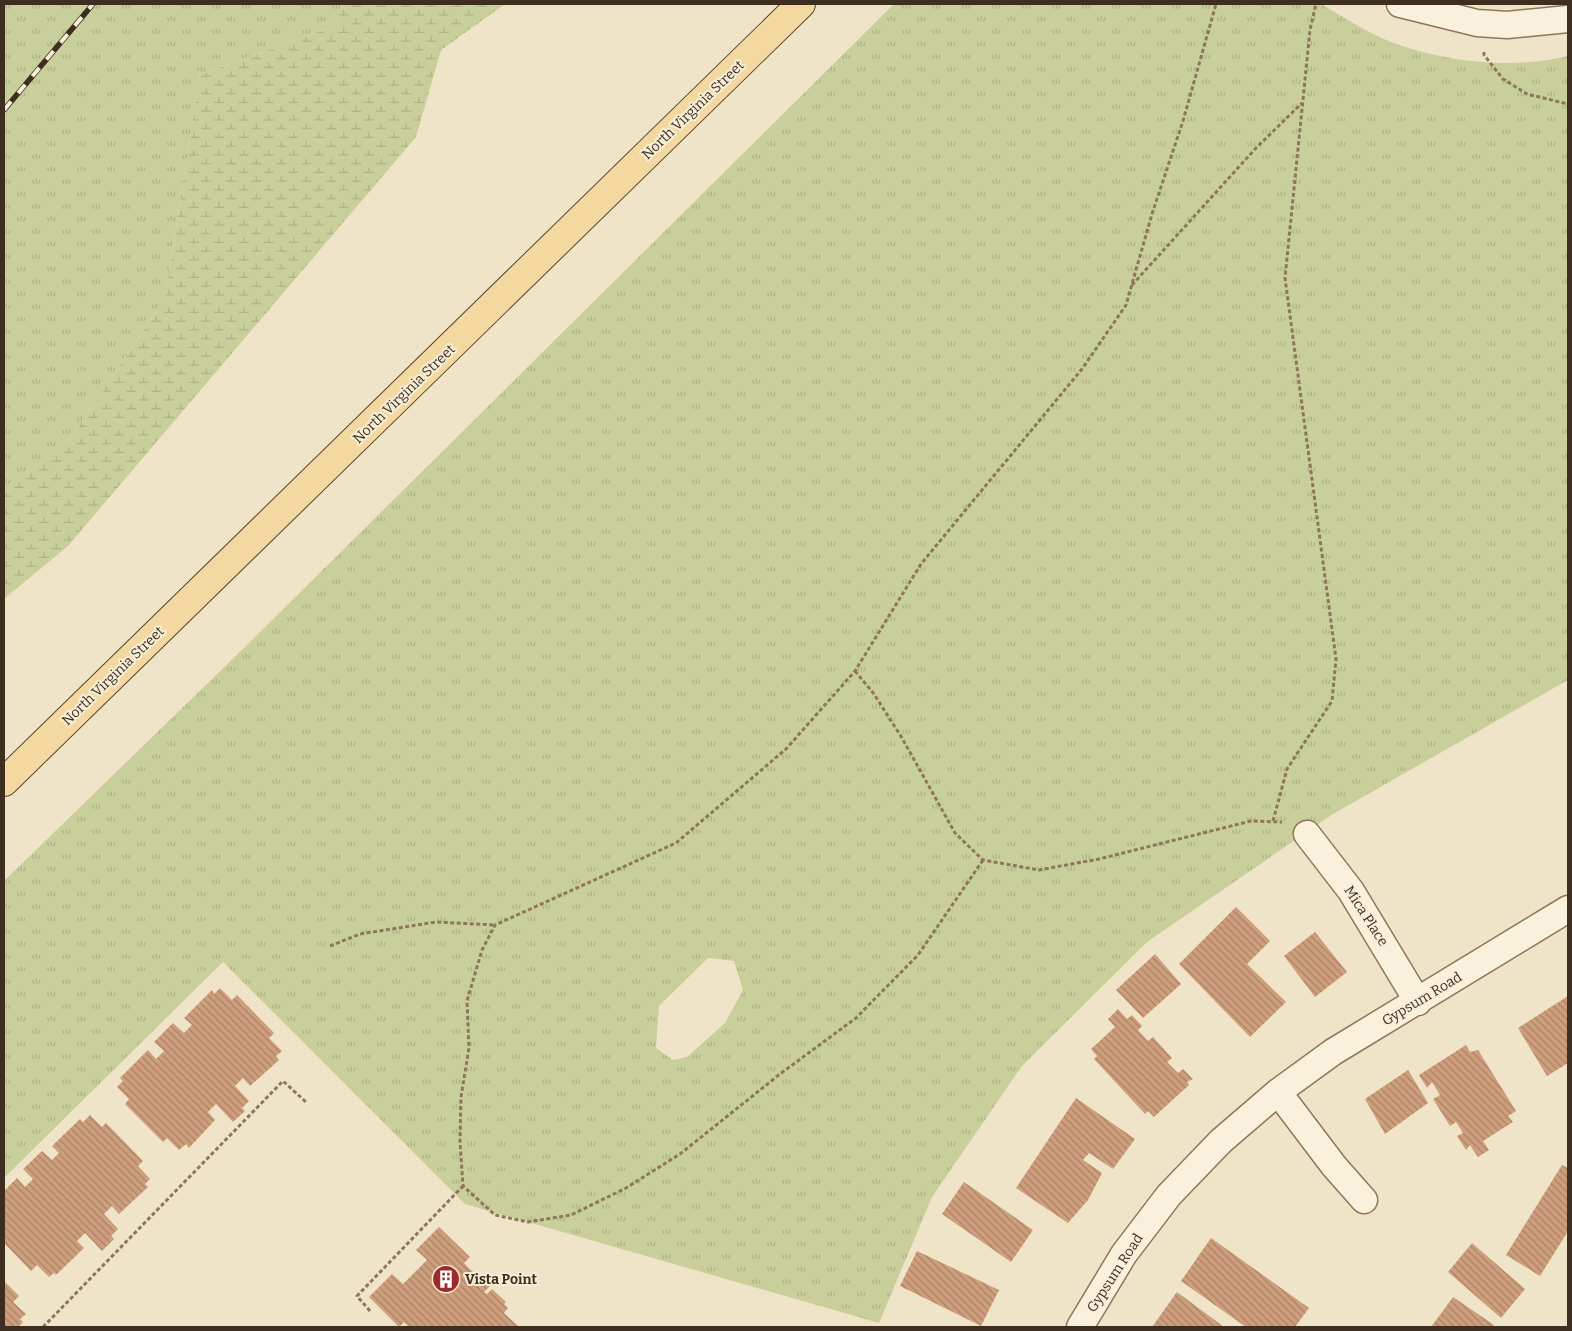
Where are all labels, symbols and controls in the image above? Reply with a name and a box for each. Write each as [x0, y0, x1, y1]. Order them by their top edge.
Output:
street label: North Virginia Street [638, 57, 748, 163]
street label: North Virginia Street [349, 341, 459, 447]
street label: North Virginia Street [58, 623, 168, 729]
street label: Mica Place [1340, 883, 1392, 949]
street label: Gypsum Road [1379, 968, 1465, 1030]
street label: Gypsum Road [1083, 1231, 1147, 1315]
building icon: Vista Point [431, 1264, 461, 1294]
place label: Vista Point [465, 1271, 538, 1288]

